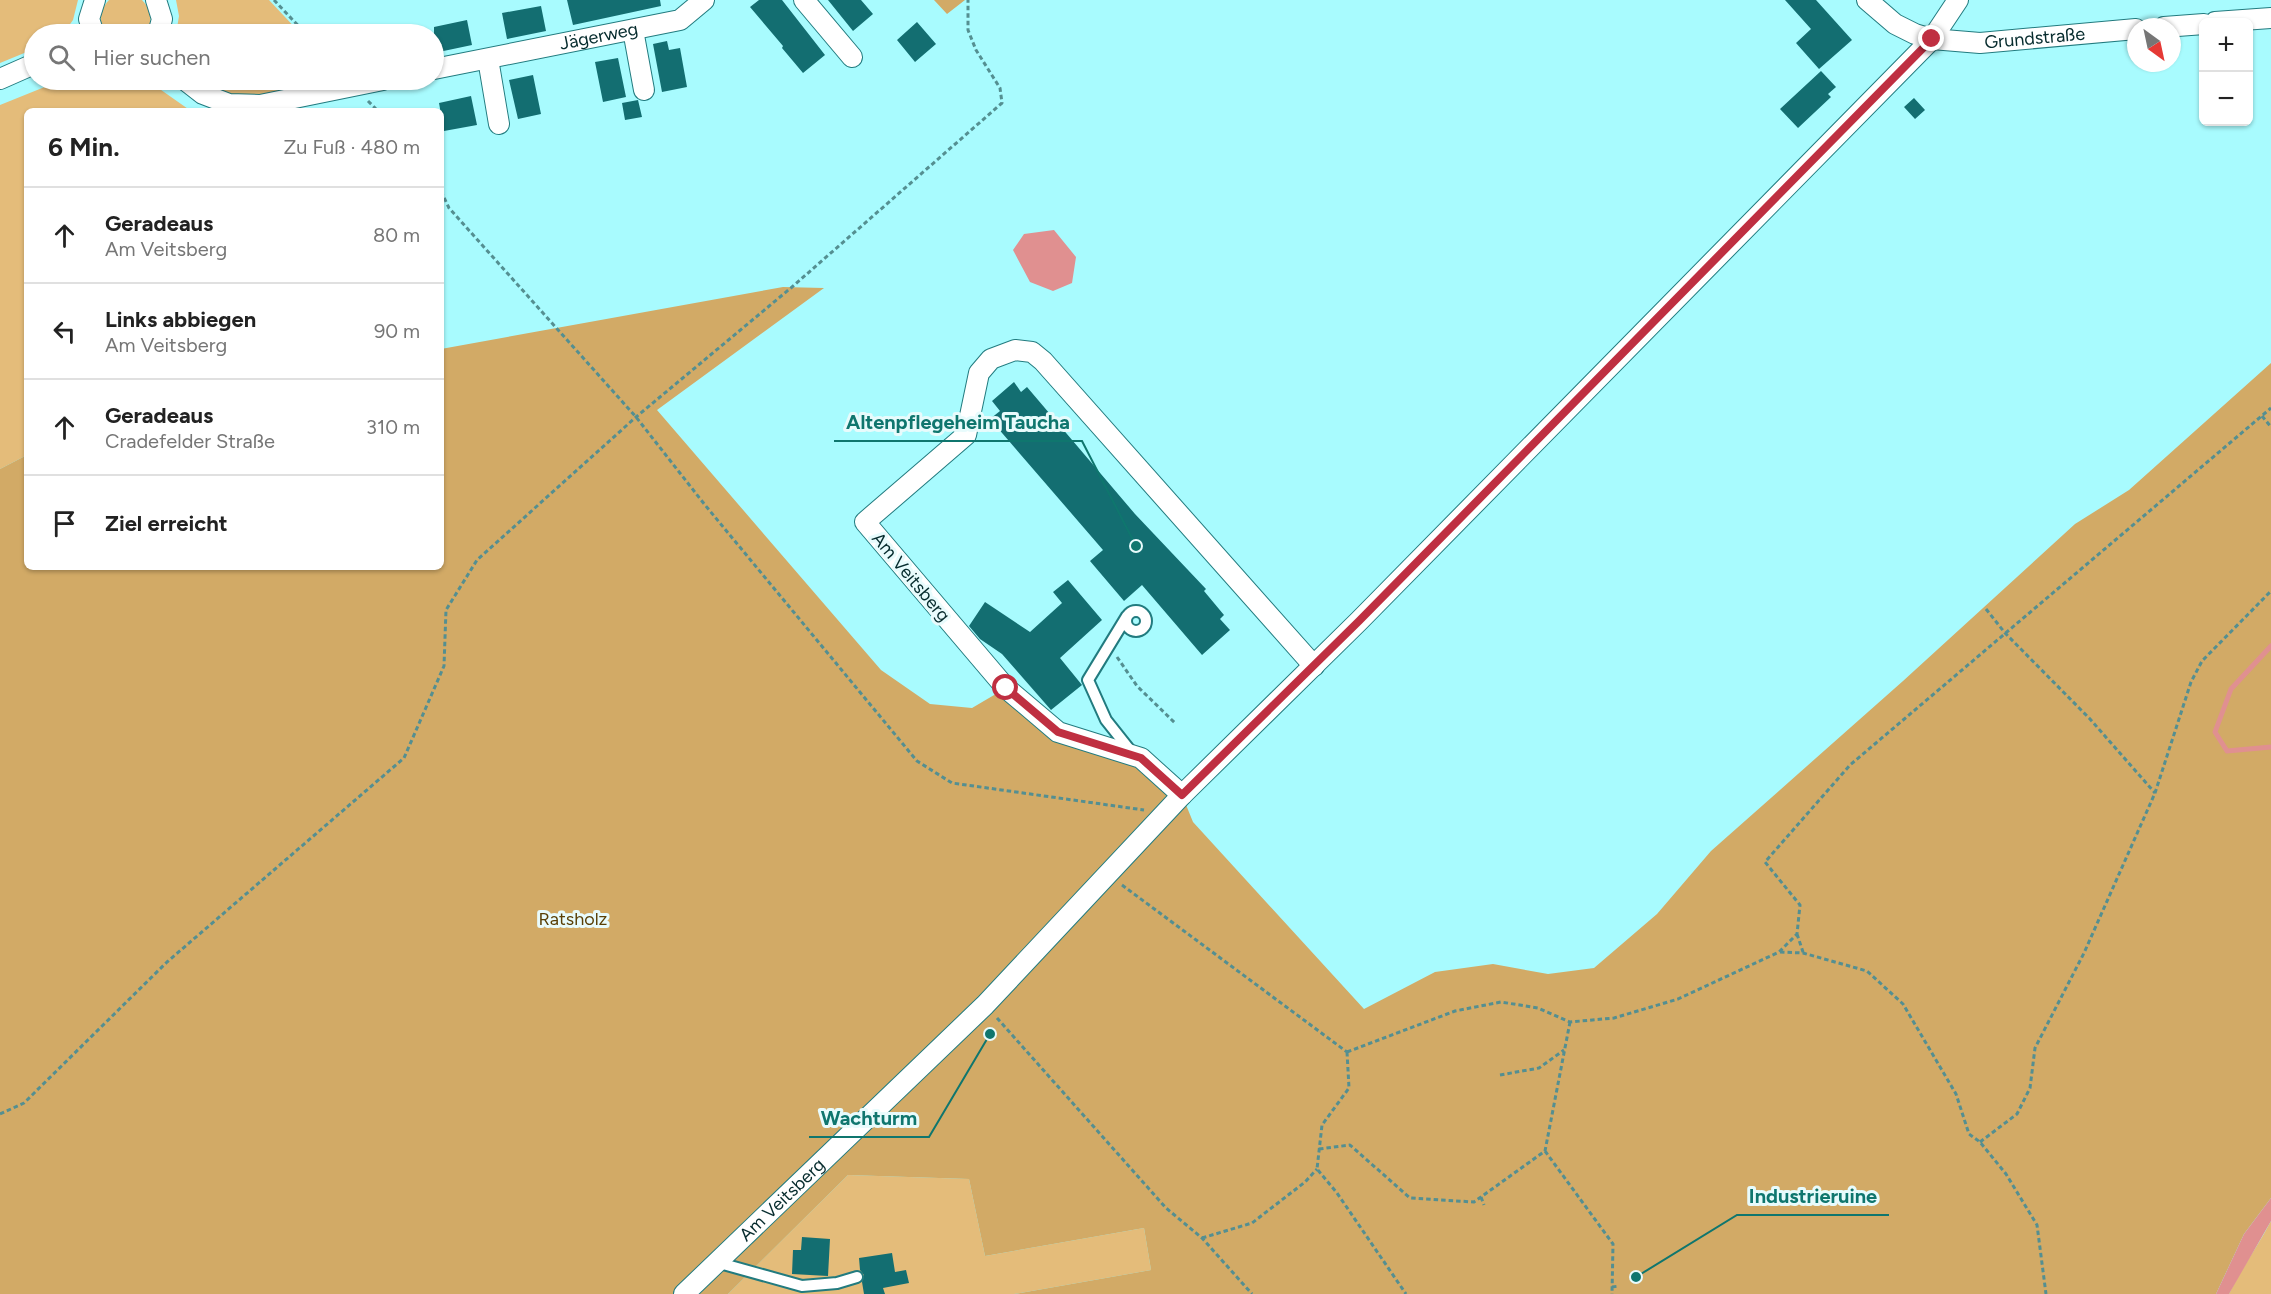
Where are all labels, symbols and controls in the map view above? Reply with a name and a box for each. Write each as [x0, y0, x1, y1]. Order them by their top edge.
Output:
street label: Jägerweg [558, 18, 640, 55]
north arrow [2127, 18, 2181, 72]
map controls [2199, 18, 2253, 126]
button: + [2199, 18, 2253, 72]
street label: Grundstraße [1983, 23, 2086, 54]
search box [24, 24, 444, 90]
route end [1918, 25, 1944, 51]
icon: search [45, 41, 78, 74]
text: Hier suchen [93, 44, 211, 71]
button: − [2199, 72, 2253, 126]
text: 6 Min. [48, 131, 120, 163]
text: Zu Fuß · 480 m [284, 135, 420, 159]
text: Geradeaus [105, 210, 213, 237]
icon: ahead [48, 219, 81, 252]
text: 80 m [373, 223, 420, 247]
text: Am Veitsberg [105, 237, 227, 261]
text: Links abbiegen [105, 306, 256, 333]
icon: left [48, 315, 81, 348]
text: 90 m [374, 319, 420, 343]
text: Am Veitsberg [105, 333, 227, 357]
text: Geradeaus [105, 402, 213, 429]
callout: Altenpflegeheim Taucha [834, 403, 1082, 441]
text: Altenpflegeheim Taucha [846, 410, 1070, 434]
icon: ahead [48, 411, 81, 444]
text: 310 m [366, 415, 420, 439]
text: Cradefelder Straße [105, 429, 275, 453]
icon: arrive [48, 507, 81, 540]
text: Ziel erreicht [105, 510, 228, 537]
street label: Am Veitsberg [867, 528, 955, 626]
route start [992, 674, 1018, 700]
park label: Ratsholz [539, 908, 608, 930]
callout: Wachturm [809, 1099, 929, 1137]
text: Wachturm [821, 1106, 917, 1130]
street label: Am Veitsberg [735, 1154, 829, 1246]
callout: Industrieruine [1737, 1177, 1889, 1215]
text: Industrieruine [1749, 1184, 1877, 1208]

